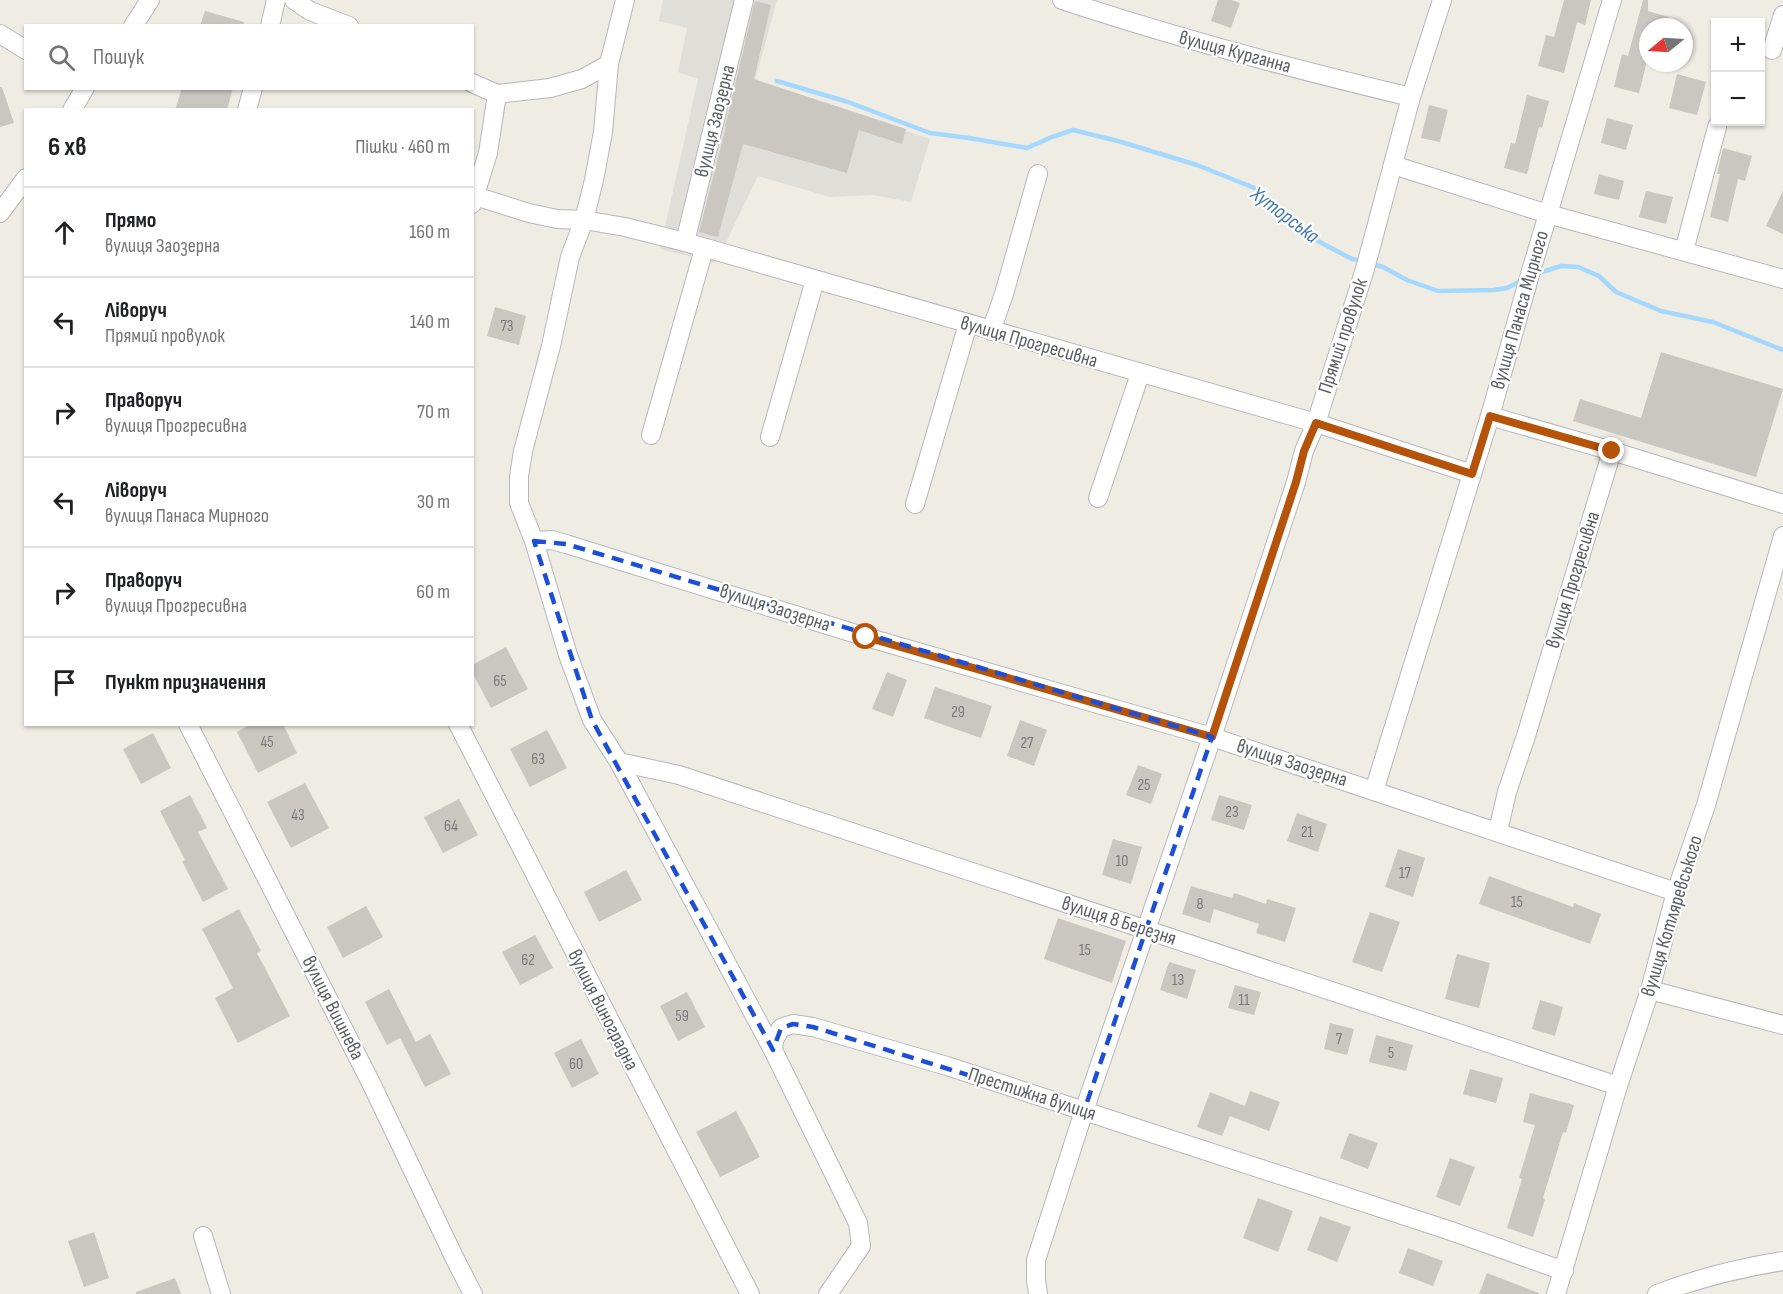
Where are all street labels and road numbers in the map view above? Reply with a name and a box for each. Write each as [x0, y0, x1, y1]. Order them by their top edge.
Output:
street label: вулиця Курганна [1176, 26, 1294, 78]
street label: вулиця Заозерна [689, 62, 741, 180]
street label: вулиця Панаса Мирного [1486, 228, 1554, 392]
street label: Прямий провулок [1313, 275, 1373, 397]
street label: вулиця Прогресивна [958, 311, 1100, 373]
street label: вулиця Прогресивна [1541, 509, 1605, 651]
street label: вулиця Заозерна [717, 579, 833, 637]
street label: вулиця Заозерна [1234, 734, 1350, 792]
street label: вулиця Котляревського [1636, 832, 1708, 1000]
street label: вулиця 8 Березня [1059, 891, 1179, 951]
street label: вулиця Виноградна [562, 946, 644, 1074]
street label: вулиця Вишнева [297, 952, 369, 1064]
street label: Престижна вулиця [965, 1062, 1099, 1126]

